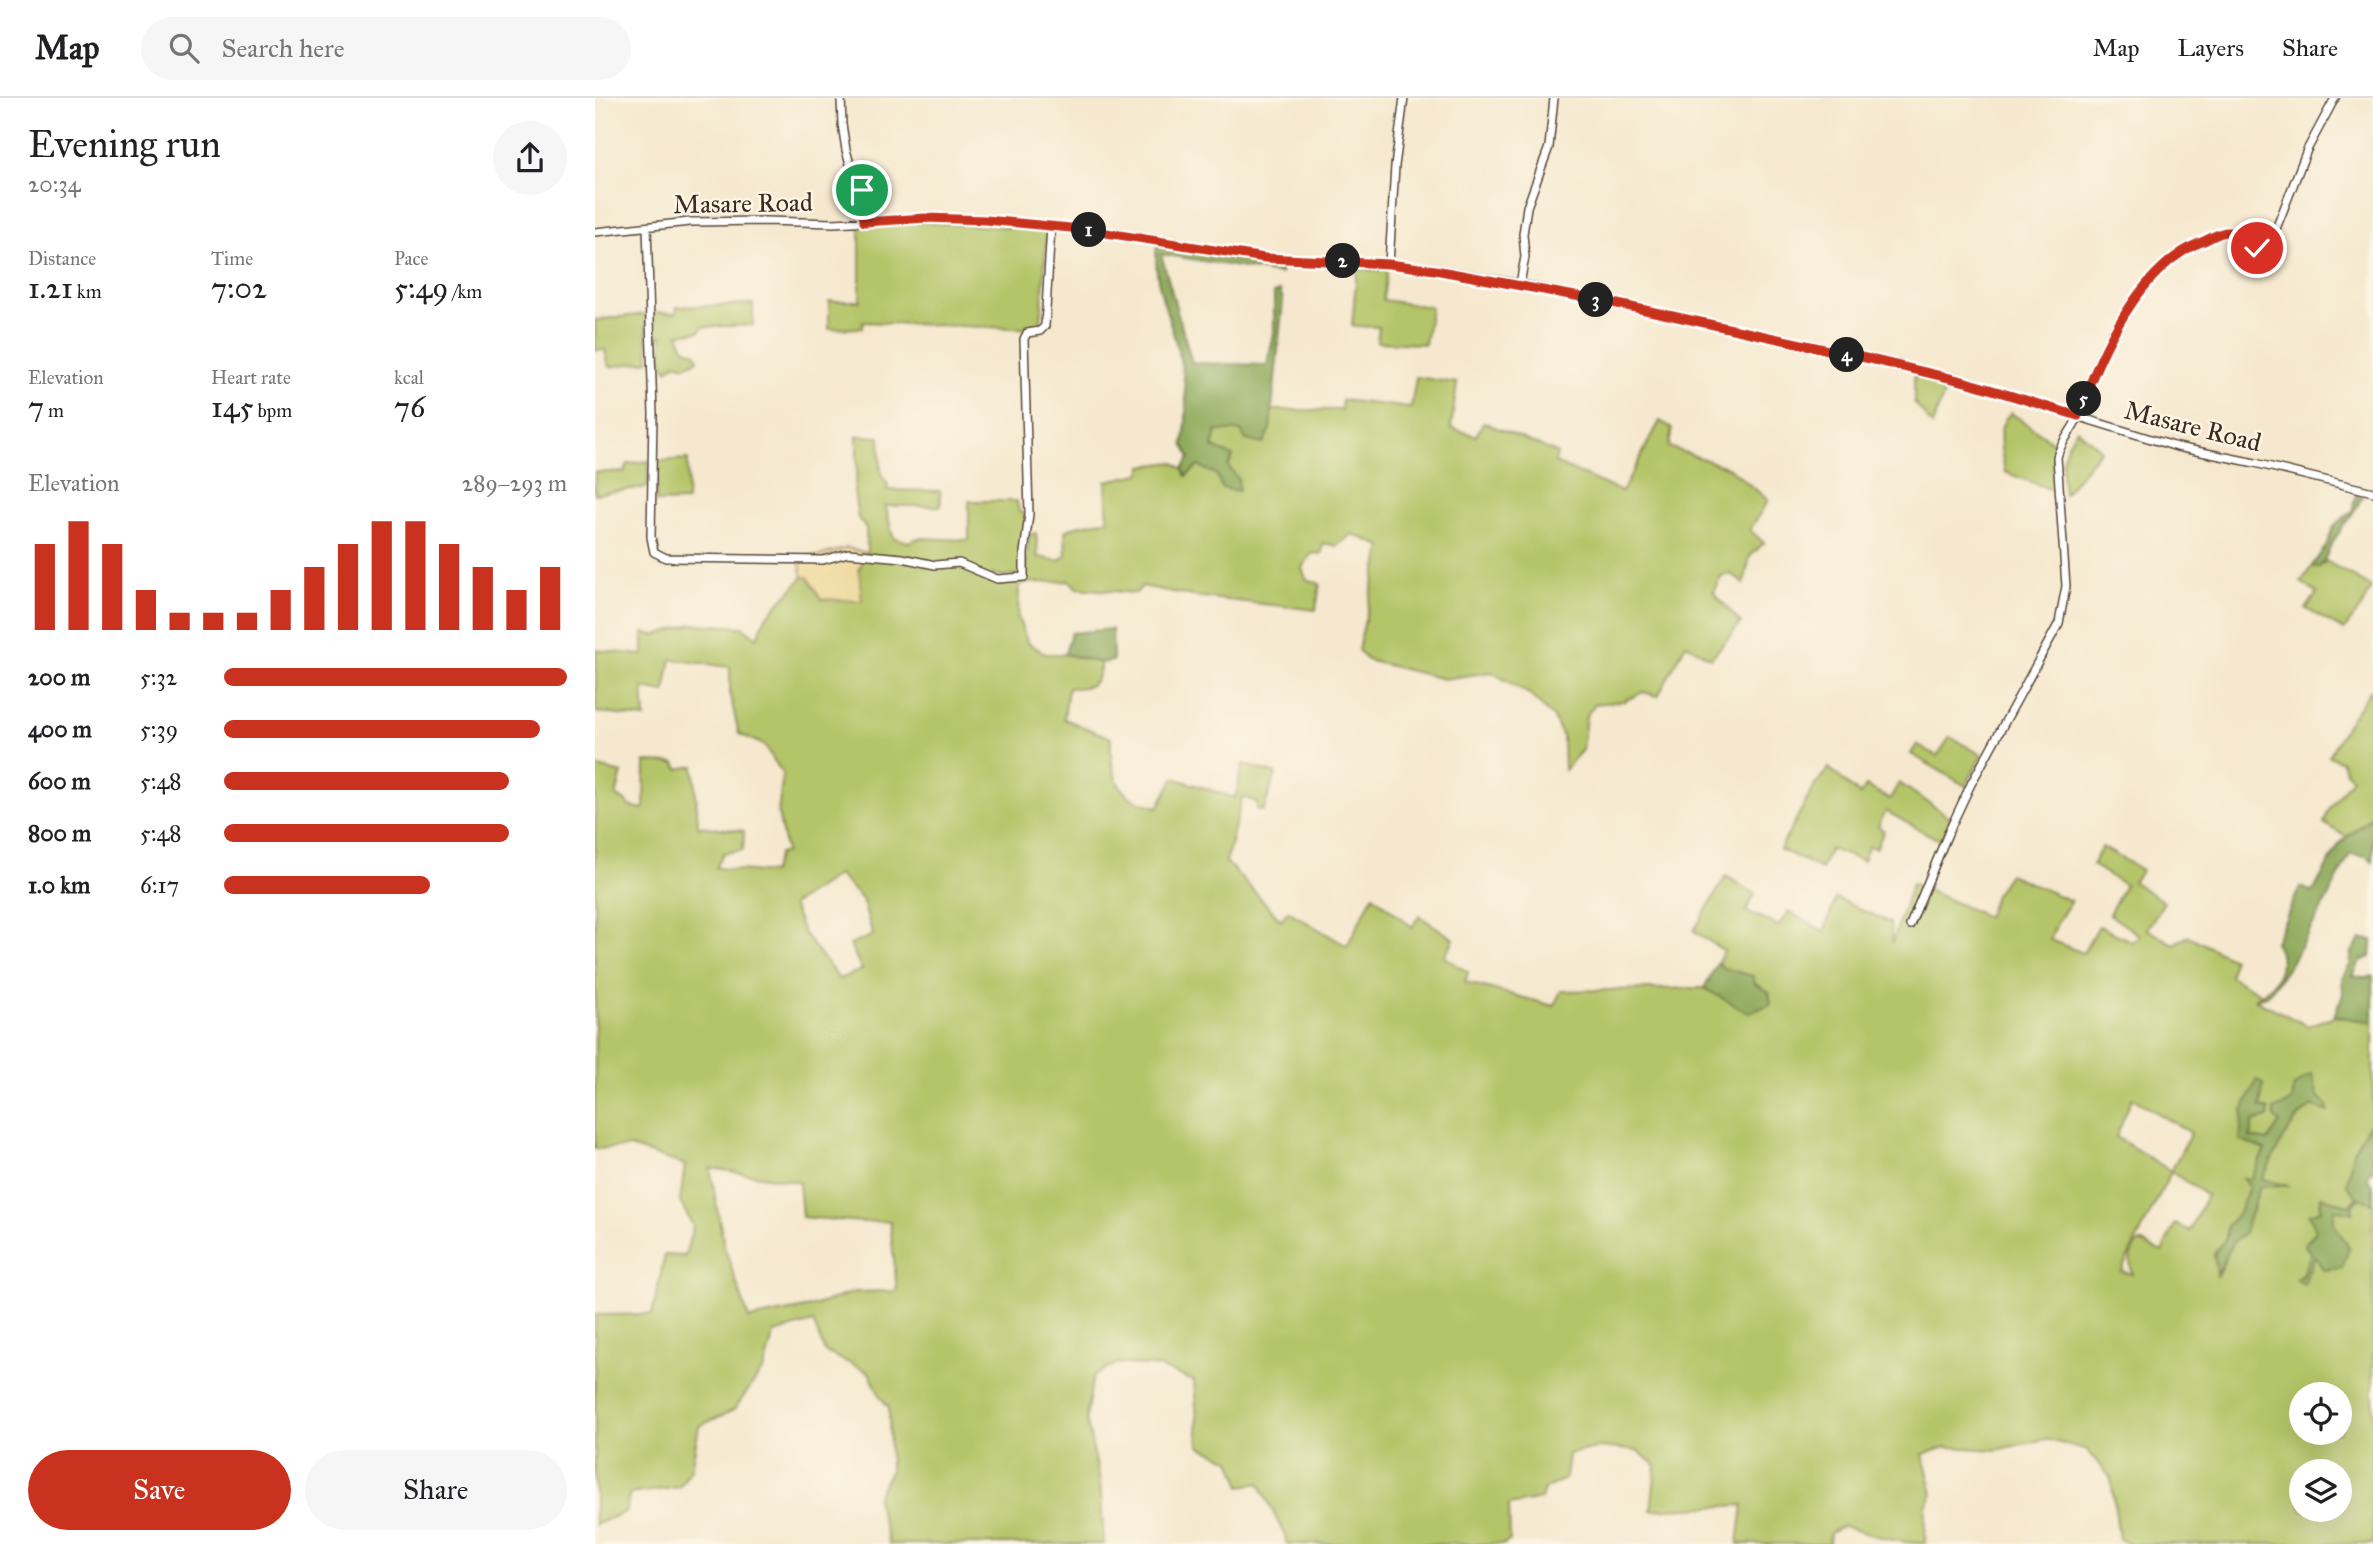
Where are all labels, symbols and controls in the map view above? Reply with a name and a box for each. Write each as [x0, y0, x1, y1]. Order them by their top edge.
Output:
search box [141, 17, 631, 80]
text: Map [35, 28, 99, 68]
icon: search [165, 29, 203, 67]
text: Search here [221, 32, 345, 64]
text: Map [2093, 33, 2140, 63]
text: Layers [2178, 33, 2244, 63]
text: Share [2282, 33, 2338, 63]
text: Evening run [28, 121, 221, 167]
button: share [493, 121, 567, 195]
pin [832, 160, 892, 220]
text: 20:34 [28, 170, 81, 198]
icon: arrive [843, 171, 881, 209]
street label: Masare Road [673, 186, 813, 220]
pin: 1 [1071, 212, 1107, 248]
text: 1 [1085, 218, 1092, 241]
pin [2227, 218, 2287, 278]
icon: check [2238, 229, 2276, 267]
pin: 2 [1325, 244, 1361, 278]
text: Distance [28, 247, 96, 270]
text: Time [211, 247, 253, 270]
text: Pace [394, 247, 428, 270]
text: 2 [1338, 249, 1347, 272]
text: 1.21 [28, 270, 73, 306]
text: 7:02 [211, 270, 267, 306]
text: 5:49 [394, 270, 448, 306]
text: km [73, 280, 102, 303]
text: /km [448, 280, 482, 303]
pin: 3 [1579, 282, 1613, 318]
text: 3 [1592, 288, 1599, 311]
pin: 4 [1829, 338, 1865, 372]
text: 4 [1841, 343, 1852, 366]
text: Elevation [28, 366, 103, 389]
text: Heart rate [211, 366, 291, 389]
text: kcal [394, 366, 424, 389]
pin: 5 [2067, 382, 2101, 416]
text: 5 [2079, 387, 2088, 410]
text: 7 [28, 389, 44, 425]
text: 145 [211, 389, 254, 425]
text: 76 [394, 389, 425, 425]
street label: Masare Road [2121, 394, 2265, 458]
text: m [44, 399, 64, 422]
text: bpm [254, 399, 292, 422]
text: Elevation [28, 469, 119, 497]
text: 289–293 m [462, 469, 567, 497]
text: 200 m [28, 663, 90, 691]
text: 5:32 [140, 663, 177, 691]
text: 400 m [28, 715, 92, 743]
text: 5:39 [140, 715, 178, 743]
text: 600 m [28, 767, 91, 795]
text: 5:48 [140, 767, 182, 795]
text: 800 m [28, 819, 91, 847]
text: 5:48 [140, 819, 182, 847]
text: 1.0 km [28, 871, 90, 899]
text: 6:17 [140, 871, 179, 899]
map controls [2289, 1382, 2352, 1522]
button: locate [2289, 1382, 2352, 1445]
button: Save [28, 1450, 291, 1530]
button: Share [305, 1450, 567, 1530]
button: layers [2289, 1459, 2352, 1522]

